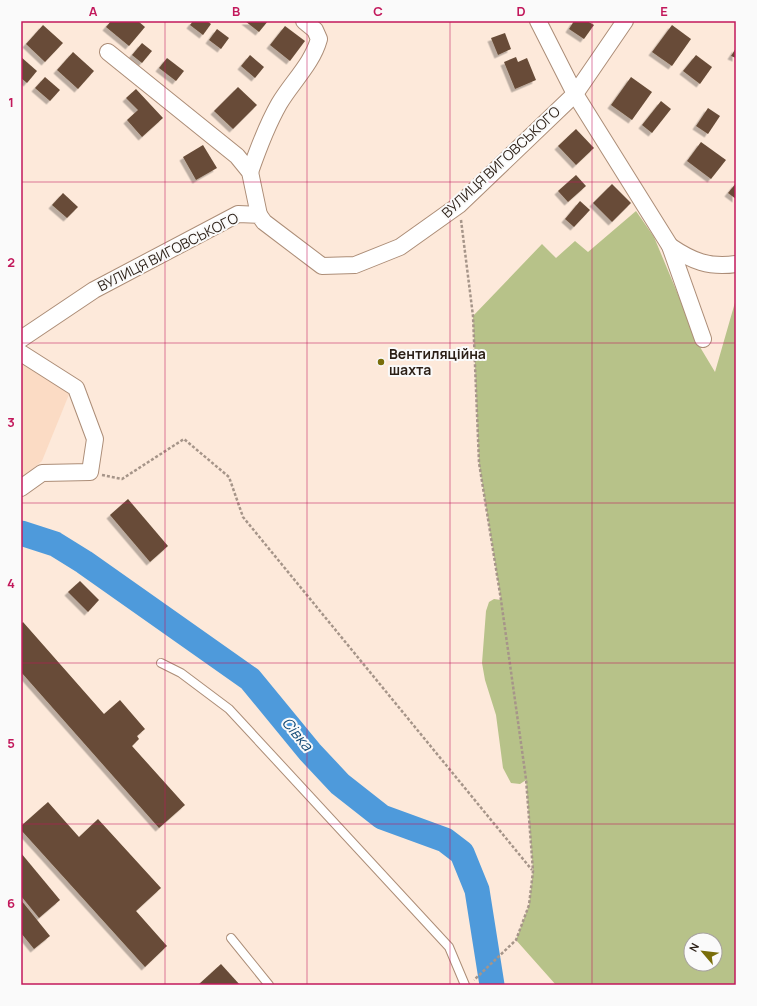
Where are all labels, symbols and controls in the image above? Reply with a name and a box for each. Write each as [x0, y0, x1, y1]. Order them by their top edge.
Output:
text: A [89, 2, 98, 20]
text: B [232, 2, 240, 20]
text: C [373, 2, 383, 20]
text: D [516, 2, 526, 20]
text: E [660, 2, 668, 20]
text: 1 [8, 93, 14, 111]
street label: ВУЛИЦЯ ВИГОВСЬКОГО [437, 102, 564, 222]
street label: ВУЛИЦЯ ВИГОВСЬКОГО [94, 208, 241, 295]
text: 2 [7, 253, 15, 271]
place label: Вентиляційна шахта [389, 344, 486, 379]
marker: Вентиляційна шахта [376, 357, 386, 367]
text: 3 [7, 413, 15, 431]
text: 4 [7, 574, 15, 592]
water label: Сівка [277, 712, 318, 756]
text: 5 [7, 734, 15, 752]
text: 6 [7, 894, 15, 912]
north arrow [683, 932, 723, 972]
text: N [685, 940, 702, 954]

